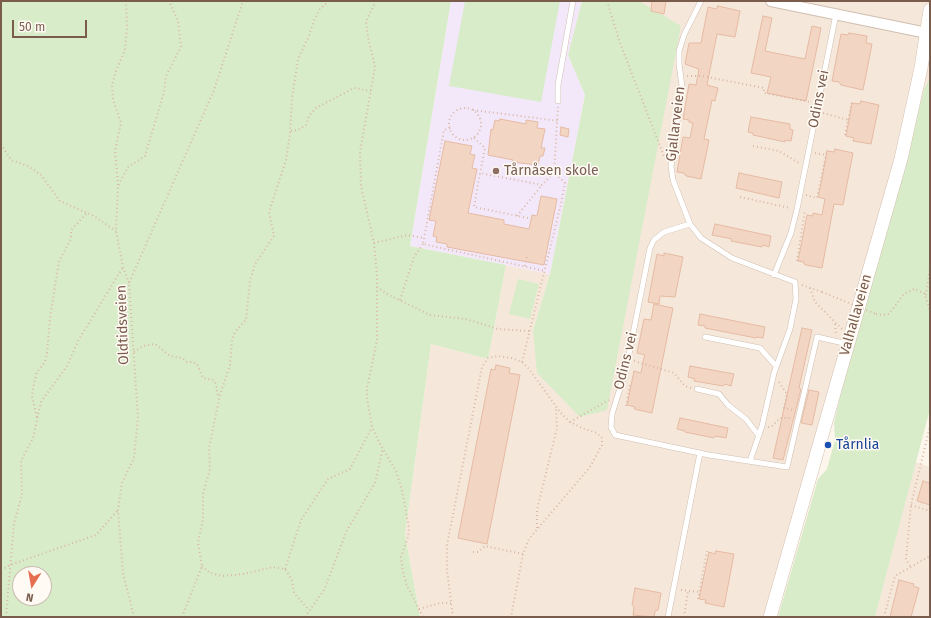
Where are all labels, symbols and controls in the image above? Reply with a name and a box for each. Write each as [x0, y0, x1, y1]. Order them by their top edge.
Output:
scale bar [14, 12, 89, 38]
text: 50 m [19, 20, 45, 34]
street label: Odins vei [805, 69, 833, 129]
street label: Gjallarveien [663, 85, 689, 163]
place label: Tårnåsen skole [504, 163, 599, 179]
marker: Tårnåsen skole [491, 166, 501, 176]
street label: Valhallaveien [836, 272, 876, 358]
street label: Oldtidsveien [113, 285, 133, 365]
street label: Odins vei [611, 330, 641, 392]
place label: Tårnlia [836, 437, 879, 453]
marker: Tårnlia [823, 440, 833, 450]
north arrow [12, 566, 52, 606]
text: N [25, 590, 35, 604]

